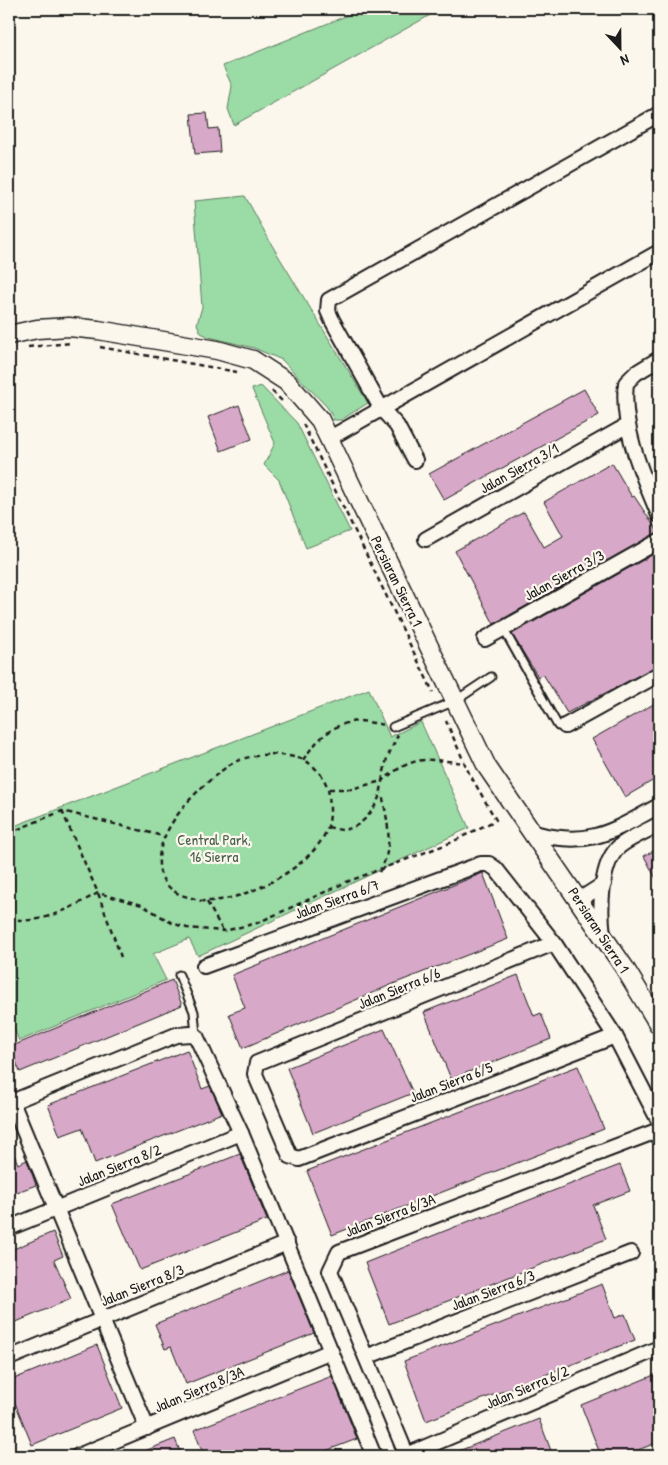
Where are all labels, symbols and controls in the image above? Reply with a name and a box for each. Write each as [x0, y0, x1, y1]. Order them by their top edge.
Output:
north arrow [596, 22, 646, 72]
text: N [618, 50, 632, 71]
street label: Jalan Sierra 3/1 [476, 438, 562, 498]
street label: Persiaran Sierra 1 [366, 532, 428, 630]
street label: Jalan Sierra 3/3 [520, 544, 608, 606]
park label: Central Park, 16 Sierra [177, 829, 251, 867]
street label: Jalan Sierra 6/7 [292, 874, 382, 924]
street label: Persiaran Sierra 1 [563, 883, 635, 977]
street label: Jalan Sierra 6/6 [355, 962, 443, 1014]
street label: Jalan Sierra 6/5 [406, 1056, 496, 1107]
street label: Jalan Sierra 8/2 [74, 1139, 164, 1191]
street label: Jalan Sierra 6/3A [342, 1188, 439, 1242]
street label: Jalan Sierra 8/3 [97, 1259, 187, 1311]
street label: Jalan Sierra 6/3 [448, 1264, 538, 1316]
street label: Jalan Sierra 8/3A [151, 1360, 248, 1417]
street label: Jalan Sierra 6/2 [482, 1360, 572, 1414]

